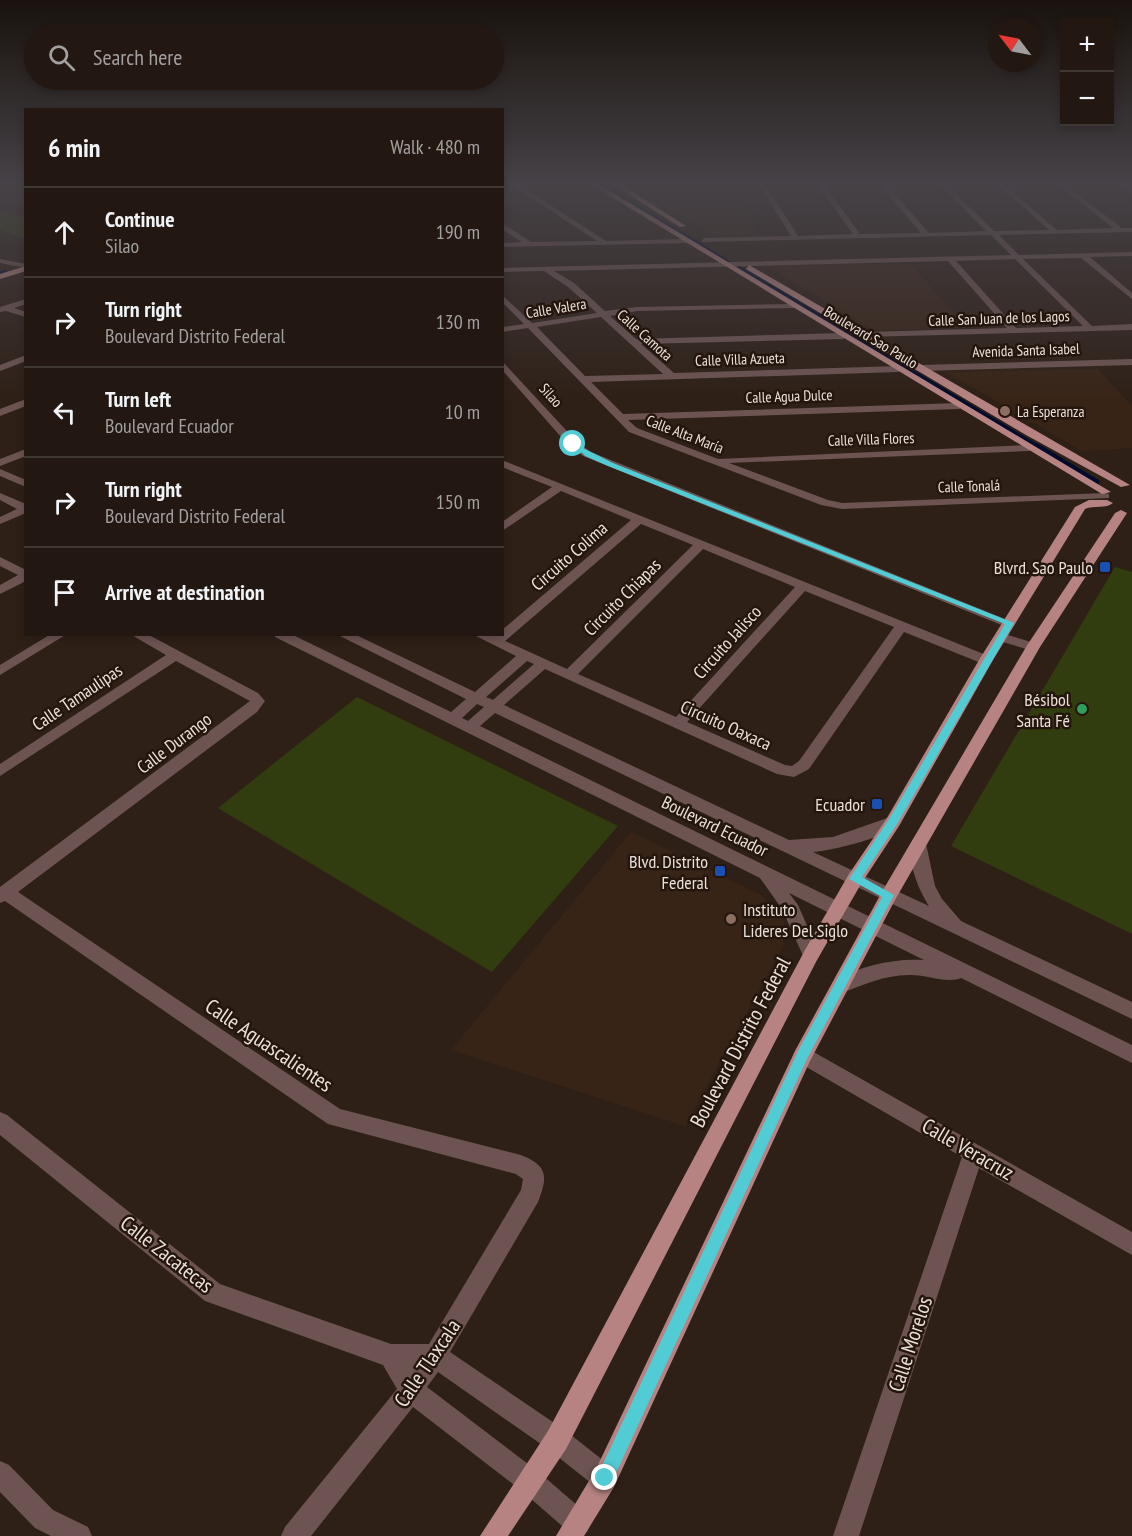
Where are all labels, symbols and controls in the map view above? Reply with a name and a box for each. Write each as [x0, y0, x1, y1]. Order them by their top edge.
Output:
north arrow [988, 18, 1042, 72]
map controls [1060, 18, 1114, 126]
button: + [1060, 18, 1114, 72]
search box [24, 24, 504, 90]
icon: search [45, 41, 78, 74]
text: Search here [93, 43, 182, 71]
button: − [1060, 72, 1114, 126]
text: 6 min [48, 131, 101, 164]
text: Walk · 480 m [390, 134, 480, 160]
text: Continue [105, 205, 175, 233]
icon: ahead [48, 216, 81, 249]
text: 190 m [436, 219, 480, 245]
text: Silao [105, 233, 139, 259]
street label: Calle Valera [524, 294, 588, 322]
text: Turn right [105, 295, 182, 323]
street label: Boulevard Sao Paulo [821, 302, 921, 372]
street label: Calle Camota [613, 305, 677, 365]
icon: right [48, 306, 81, 339]
street label: Calle San Juan de los Lagos [928, 306, 1070, 330]
text: 130 m [436, 309, 480, 335]
text: Boulevard Distrito Federal [105, 323, 285, 349]
street label: Avenida Santa Isabel [972, 339, 1080, 361]
street label: Calle Villa Azueta [695, 348, 785, 370]
street label: Silao [535, 379, 567, 411]
text: Turn left [105, 385, 171, 413]
street label: Calle Agua Dulce [745, 385, 833, 407]
icon: left [48, 396, 81, 429]
text: 10 m [445, 399, 480, 425]
place label: La Esperanza [1017, 402, 1085, 421]
marker: La Esperanza [998, 404, 1012, 418]
street label: Calle Alta María [644, 411, 726, 457]
text: Boulevard Ecuador [105, 413, 234, 439]
street label: Calle Villa Flores [827, 428, 915, 450]
route start [559, 430, 585, 456]
text: Turn right [105, 475, 182, 503]
street label: Calle Tonalá [937, 475, 1001, 497]
icon: right [48, 486, 81, 519]
text: 150 m [436, 489, 480, 515]
text: Boulevard Distrito Federal [105, 503, 285, 529]
street label: Circuito Colima [526, 516, 612, 596]
street label: Circuito Chiapas [579, 554, 665, 640]
place label: Blvrd. Sao Paulo [994, 556, 1093, 579]
marker: Blvrd. Sao Paulo [1098, 560, 1112, 574]
icon: arrive [48, 576, 81, 609]
text: Arrive at destination [105, 578, 265, 606]
street label: Circuito Jalisco [688, 600, 766, 684]
street label: Calle Tamaulipas [27, 658, 127, 736]
place label: Bésibol Santa Fé [1016, 688, 1071, 732]
street label: Circuito Oaxaca [677, 695, 775, 755]
marker: Bésibol Santa Fé [1075, 702, 1089, 716]
street label: Calle Durango [132, 707, 216, 779]
street label: Boulevard Ecuador [658, 790, 772, 862]
place label: Ecuador [815, 793, 865, 816]
marker: Ecuador [870, 797, 884, 811]
place label: Blvd. Distrito Federal [629, 850, 709, 894]
marker: Blvd. Distrito Federal [713, 864, 727, 878]
place label: Instituto Lideres Del Siglo [743, 898, 848, 942]
marker: Instituto Lideres Del Siglo [724, 912, 738, 926]
street label: Boulevard Distrito Federal [684, 952, 796, 1132]
street label: Calle Aguascalientes [200, 992, 338, 1098]
street label: Calle Veracruz [917, 1112, 1019, 1186]
street label: Calle Zacatecas [115, 1209, 219, 1299]
street label: Calle Morelos [882, 1293, 938, 1395]
street label: Calle Tlaxcala [388, 1314, 466, 1412]
route end [591, 1464, 617, 1490]

